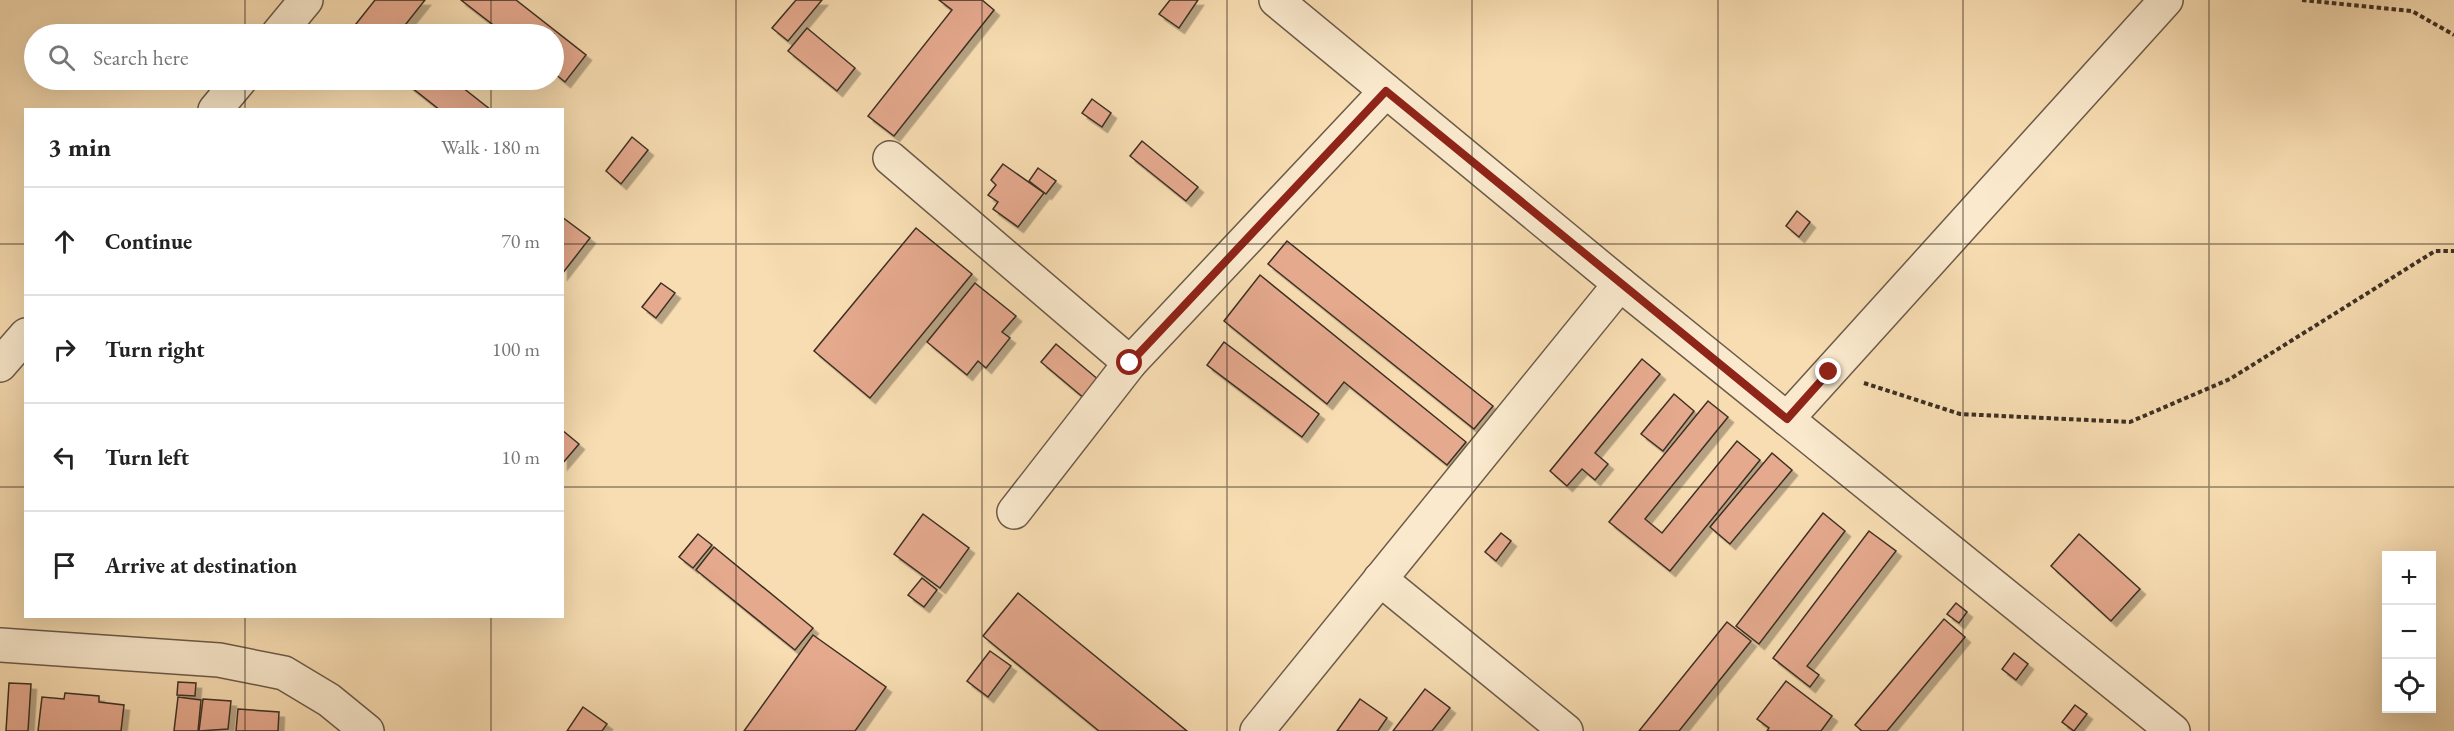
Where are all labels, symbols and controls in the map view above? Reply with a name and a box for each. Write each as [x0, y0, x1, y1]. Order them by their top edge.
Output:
search box [24, 24, 564, 90]
icon: search [45, 41, 78, 74]
text: Search here [93, 43, 188, 72]
text: 3 min [48, 130, 111, 164]
text: Walk · 180 m [441, 134, 540, 160]
icon: ahead [48, 225, 81, 258]
text: Continue [105, 227, 192, 256]
text: 70 m [501, 228, 540, 254]
icon: right [48, 333, 81, 366]
text: Turn right [105, 335, 204, 364]
text: 100 m [492, 336, 540, 362]
route start [1116, 349, 1142, 375]
route end [1815, 358, 1841, 384]
icon: left [48, 441, 81, 474]
text: Turn left [105, 443, 189, 472]
text: 10 m [501, 444, 540, 470]
icon: arrive [48, 549, 81, 582]
text: Arrive at destination [105, 551, 297, 580]
map controls [2382, 551, 2436, 713]
button: + [2382, 551, 2436, 605]
button: − [2382, 605, 2436, 659]
button: locate [2382, 659, 2436, 713]

